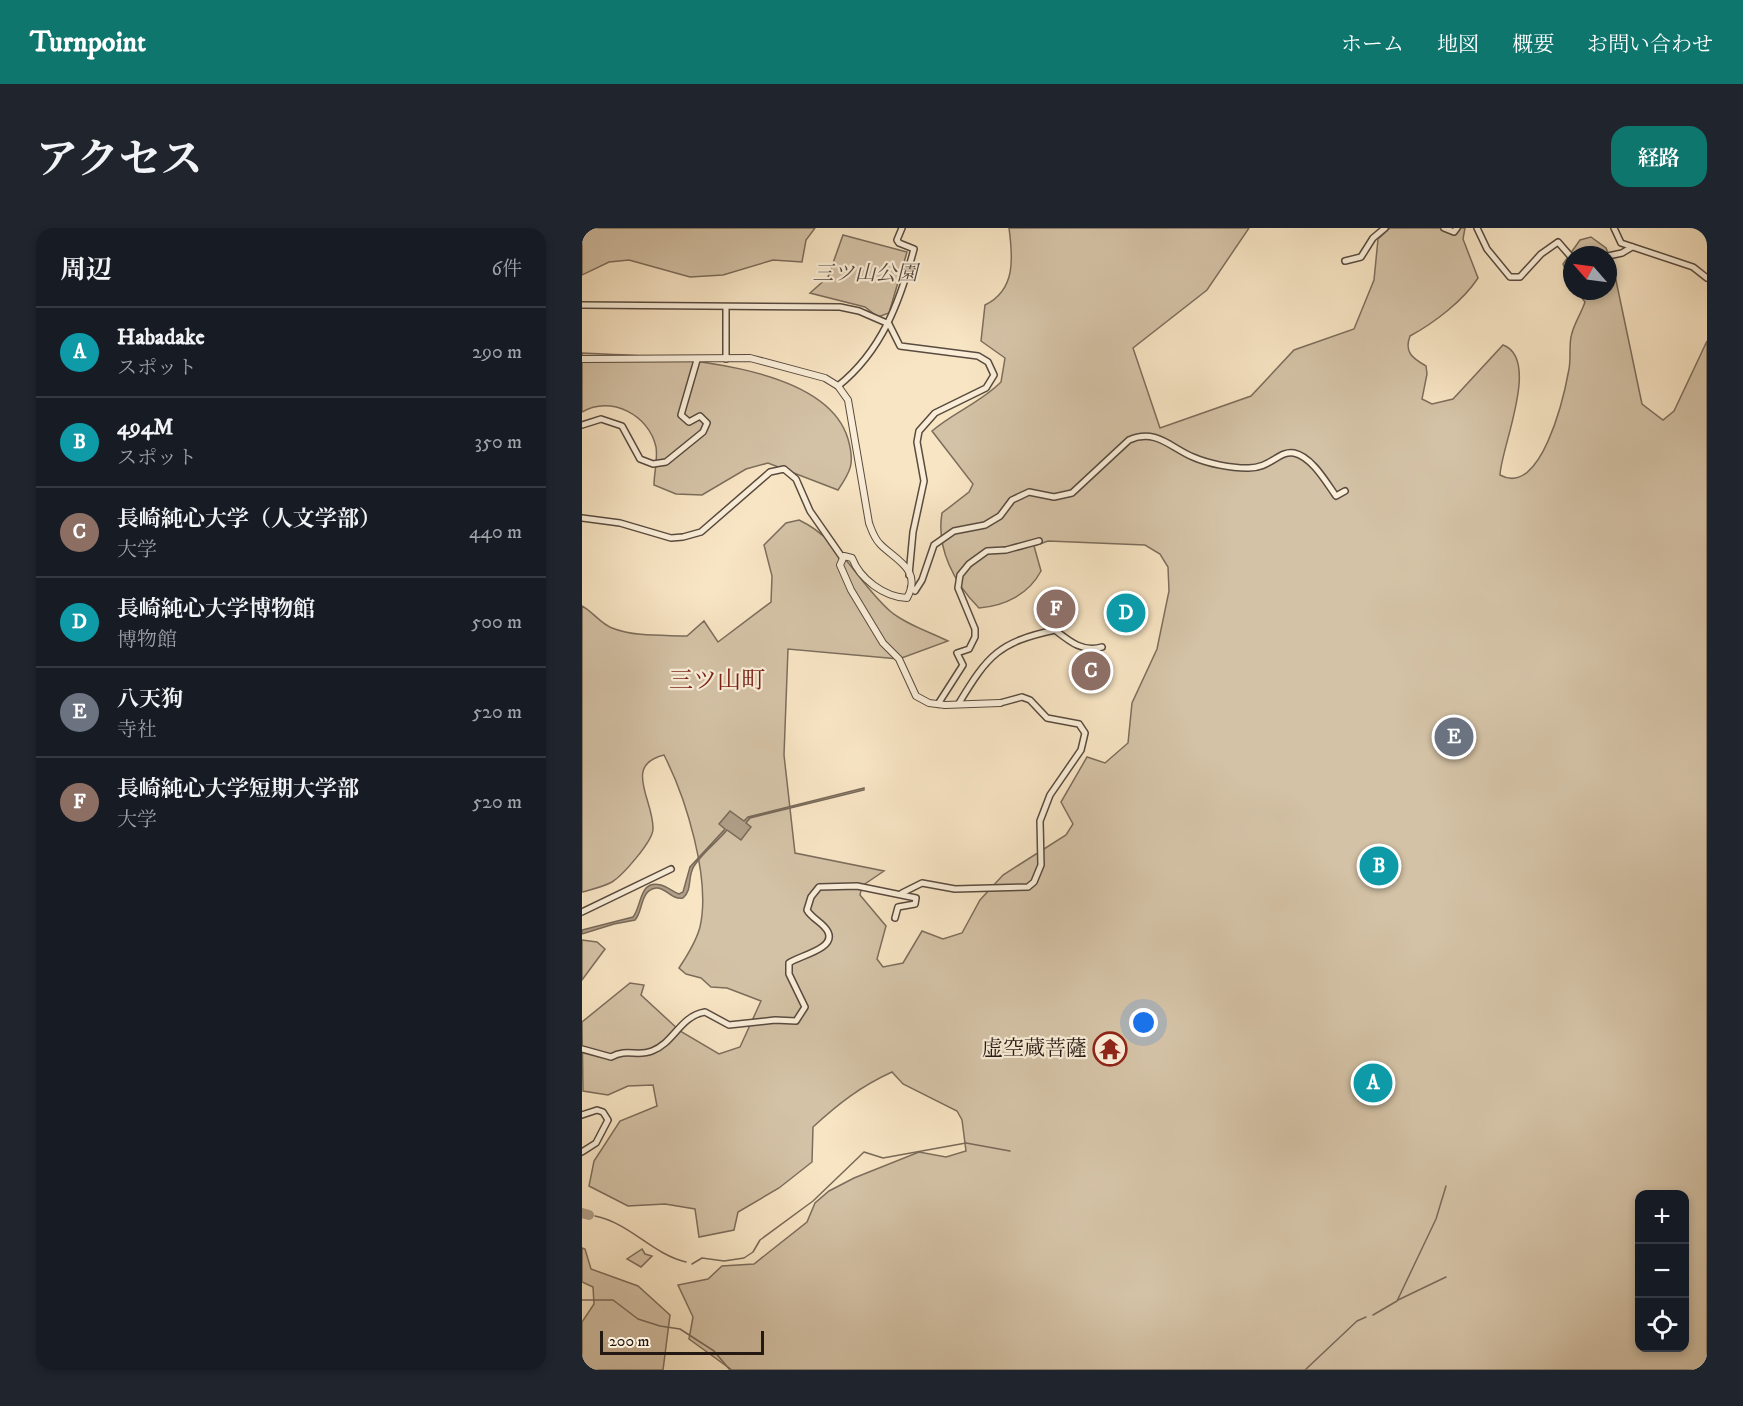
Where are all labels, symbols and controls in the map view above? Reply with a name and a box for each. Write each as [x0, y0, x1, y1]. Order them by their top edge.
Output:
text: Turnpoint [30, 25, 146, 60]
text: ホーム [1341, 32, 1404, 58]
text: 地図 [1437, 32, 1479, 58]
text: 概要 [1512, 32, 1554, 58]
text: お問い合わせ [1587, 32, 1713, 58]
button: 経路 [1611, 126, 1707, 187]
text: アクセス [36, 135, 203, 187]
north arrow [1563, 246, 1617, 300]
text: 周辺 [60, 254, 112, 287]
text: 6件 [492, 257, 522, 282]
park label: 三ツ山公園 [813, 261, 920, 287]
text: Habadake [117, 324, 205, 351]
text: A [73, 340, 86, 365]
text: 290 m [472, 340, 522, 365]
text: スポット [117, 356, 197, 381]
text: 494M [117, 414, 173, 441]
text: B [73, 430, 86, 455]
text: 350 m [475, 430, 522, 455]
text: スポット [117, 446, 197, 471]
text: 長崎純心大学（人文学部） [117, 506, 381, 533]
text: C [73, 520, 86, 545]
text: 440 m [469, 520, 522, 545]
text: 大学 [117, 538, 157, 563]
pin: F [1036, 586, 1076, 632]
pin: D [1106, 590, 1146, 636]
text: 長崎純心大学博物館 [117, 596, 315, 623]
text: D [72, 610, 87, 635]
text: 500 m [471, 610, 522, 635]
text: 博物館 [117, 628, 177, 653]
pin: C [1072, 648, 1110, 694]
district label: 三ツ山町 [669, 666, 765, 696]
text: 八天狗 [117, 686, 183, 713]
text: E [72, 700, 87, 725]
text: 520 m [472, 700, 522, 725]
pin: E [1434, 714, 1474, 760]
text: 寺社 [117, 718, 157, 743]
text: 長崎純心大学短期大学部 [117, 776, 359, 803]
text: F [73, 790, 86, 815]
text: 520 m [472, 790, 522, 815]
text: 大学 [117, 808, 157, 833]
pin: B [1360, 844, 1398, 888]
your location [1129, 1008, 1158, 1037]
temple icon: 虚空蔵菩薩 [1092, 1031, 1128, 1067]
place label: 虚空蔵菩薩 [982, 1036, 1087, 1062]
pin: A [1354, 1060, 1392, 1106]
map controls [1635, 1190, 1689, 1352]
button: + [1635, 1190, 1689, 1244]
button: − [1635, 1244, 1689, 1298]
button: locate [1635, 1298, 1689, 1352]
scale bar [600, 1328, 764, 1356]
text: 200 m [609, 1331, 650, 1351]

